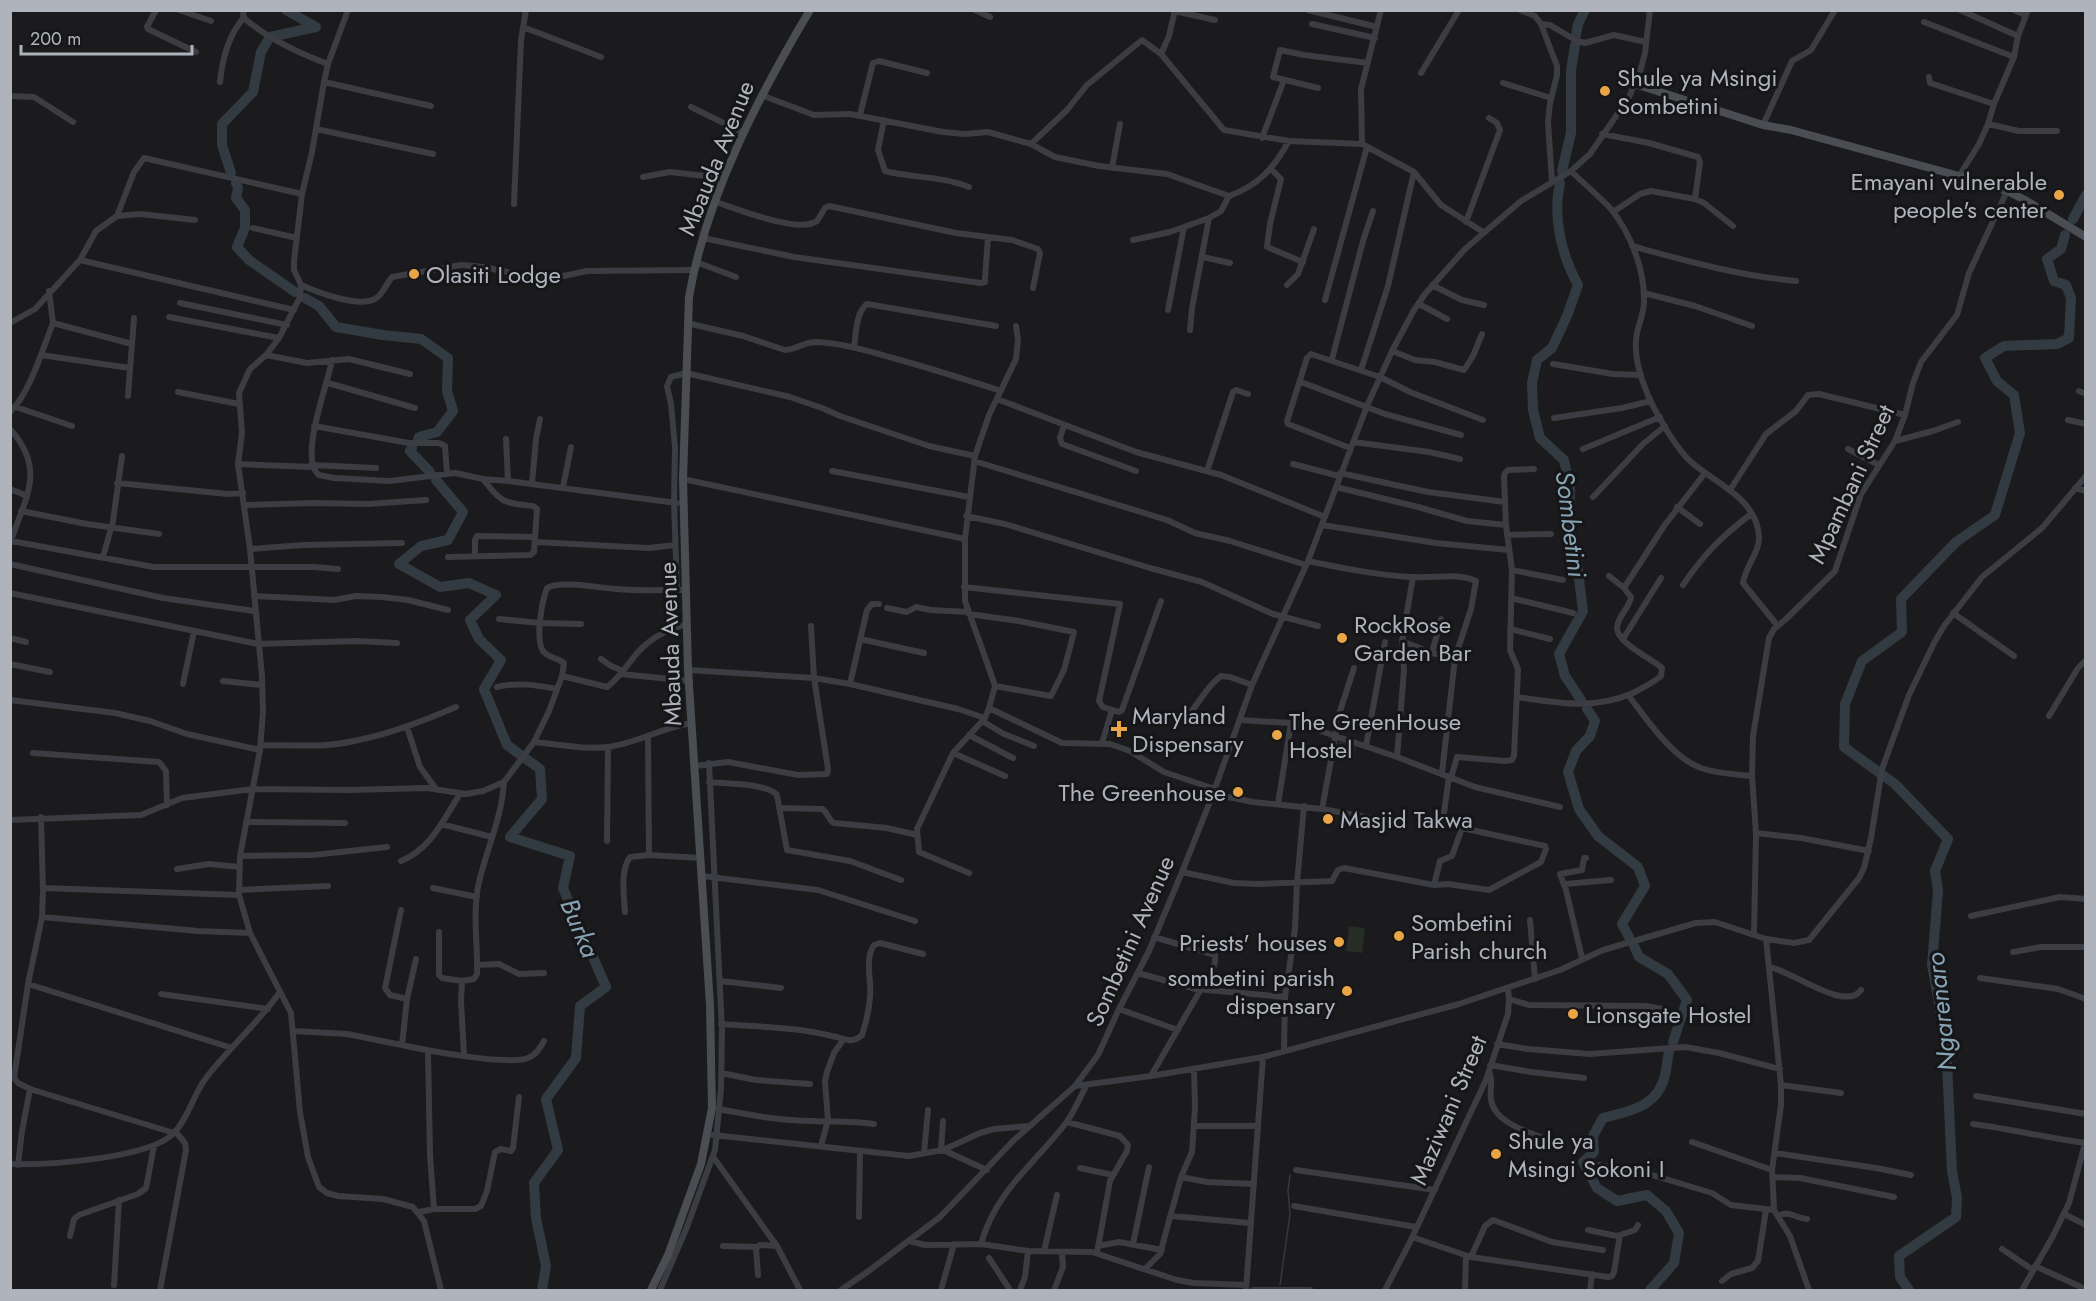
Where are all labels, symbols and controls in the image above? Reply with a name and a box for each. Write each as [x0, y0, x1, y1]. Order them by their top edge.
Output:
scale bar [21, 18, 192, 56]
text: 200 m [30, 26, 81, 52]
place label: Shule ya Msingi Sombetini [1617, 60, 1778, 123]
street label: Mbauda Avenue [669, 75, 763, 241]
marker: Shule ya Msingi Sombetini [1598, 84, 1612, 98]
place label: Emayani vulnerable people's center [1851, 164, 2048, 227]
marker: Emayani vulnerable people's center [2052, 188, 2066, 202]
place label: Olasiti Lodge [426, 257, 561, 292]
marker: Olasiti Lodge [407, 267, 421, 281]
street label: Mpambani Street [1799, 398, 1903, 569]
water label: Sombetini [1546, 469, 1596, 580]
street label: Mbauda Avenue [650, 561, 690, 727]
place label: RockRose Garden Bar [1354, 607, 1472, 670]
marker: RockRose Garden Bar [1335, 631, 1349, 645]
place label: Maryland Dispensary [1132, 698, 1244, 761]
place label: The GreenHouse Hostel [1289, 704, 1461, 767]
marker: Maryland Dispensary [1110, 720, 1128, 738]
marker: The GreenHouse Hostel [1270, 728, 1284, 742]
place label: The Greenhouse [1059, 775, 1226, 810]
marker: The Greenhouse [1231, 785, 1245, 799]
place label: Masjid Takwa [1340, 802, 1473, 837]
marker: Masjid Takwa [1321, 812, 1335, 826]
street label: Sombetini Avenue [1077, 850, 1183, 1032]
water label: Burka [551, 892, 610, 964]
place label: Sombetini Parish church [1411, 905, 1548, 968]
place label: Priests' houses [1179, 925, 1327, 960]
marker: Sombetini Parish church [1392, 929, 1406, 943]
marker: Priests' houses [1332, 935, 1346, 949]
water label: Ngarenaro [1916, 951, 1966, 1073]
place label: sombetini parish dispensary [1167, 960, 1335, 1023]
marker: sombetini parish dispensary [1340, 984, 1354, 998]
place label: Lionsgate Hostel [1585, 997, 1752, 1032]
marker: Lionsgate Hostel [1566, 1007, 1580, 1021]
street label: Maziwani Street [1401, 1030, 1495, 1190]
place label: Shule ya Msingi Sokoni I [1508, 1123, 1665, 1186]
marker: Shule ya Msingi Sokoni I [1489, 1147, 1503, 1161]

